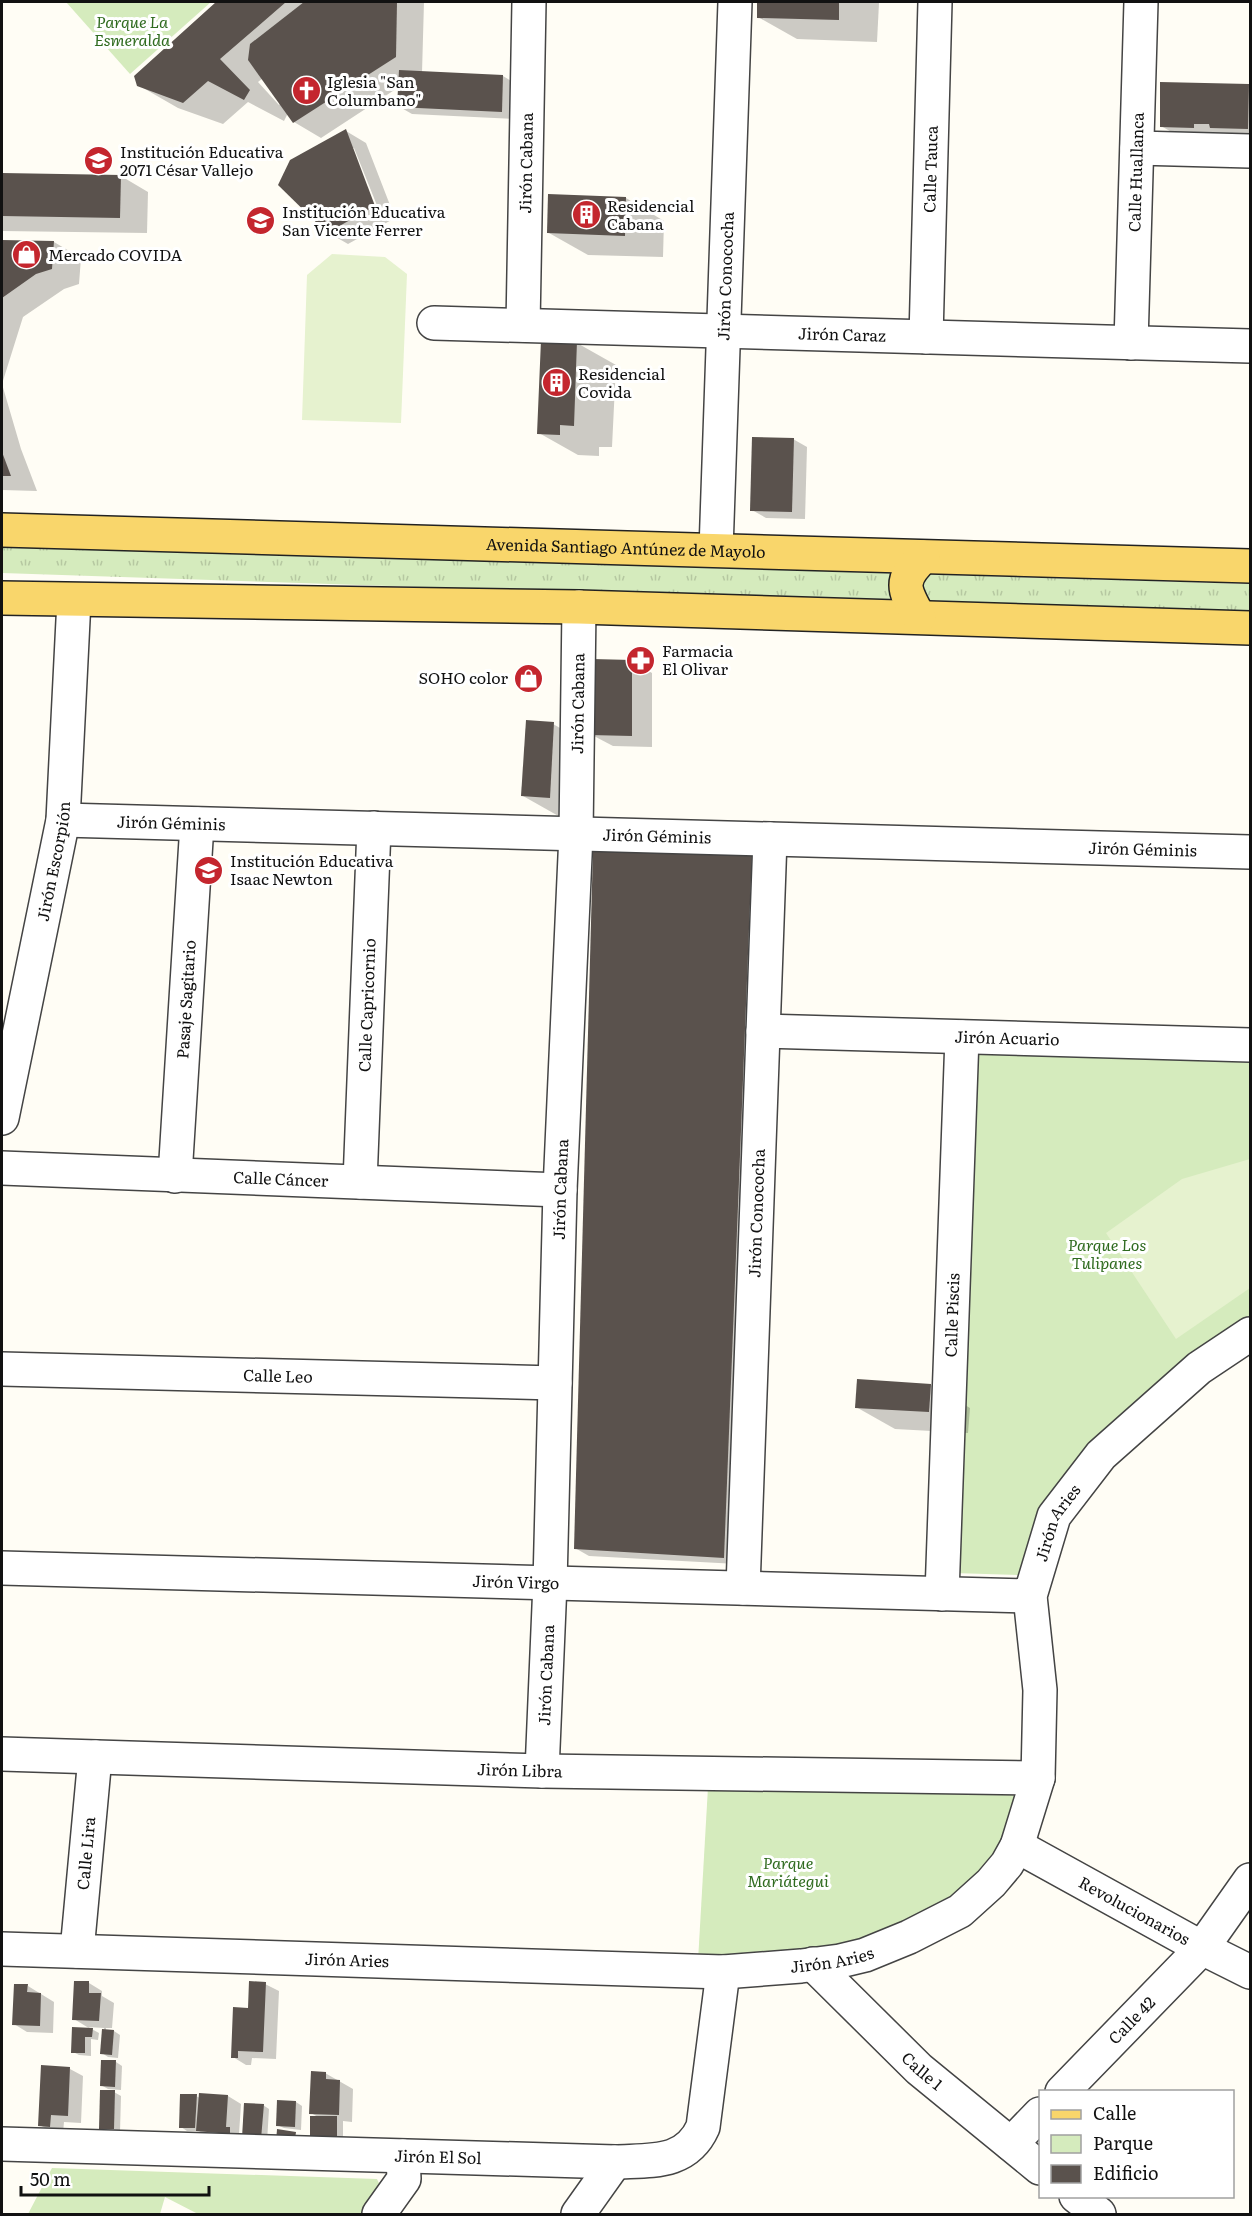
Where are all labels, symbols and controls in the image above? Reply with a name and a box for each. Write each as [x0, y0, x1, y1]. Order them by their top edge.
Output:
park label: Parque La Esmeralda [94, 9, 171, 51]
place label: Iglesia "San Columbano" [327, 69, 421, 111]
church icon: Iglesia "San Columbano" [290, 75, 322, 107]
street label: Calle Huallanca [1121, 111, 1149, 232]
street label: Jirón Cabana [512, 112, 538, 214]
street label: Calle Tauca [916, 125, 943, 213]
place label: Institución Educativa 2071 César Vallejo [120, 139, 284, 181]
school or university icon: Institución Educativa 2071 César Vallejo [83, 145, 115, 177]
place label: Residencial Cabana [607, 193, 694, 235]
place label: Institución Educativa San Vicente Ferrer [282, 199, 446, 241]
building icon: Residencial Cabana [570, 199, 602, 231]
school or university icon: Institución Educativa San Vicente Ferrer [245, 205, 277, 237]
street label: Jirón Conococha [710, 211, 739, 341]
shop icon: Mercado COVIDA [11, 239, 43, 271]
place label: Mercado COVIDA [48, 242, 183, 266]
street label: Jirón Caraz [797, 320, 886, 347]
place label: Residencial Covida [578, 361, 665, 403]
building icon: Residencial Covida [541, 367, 573, 399]
street label: Avenida Santiago Antúnez de Mayolo [486, 531, 766, 563]
place label: Farmacia El Olivar [662, 638, 734, 680]
pharmacy icon: Farmacia El Olivar [625, 644, 657, 676]
street label: Jirón Cabana [564, 653, 589, 754]
shop icon: SOHO color [513, 662, 545, 694]
place label: SOHO color [418, 665, 508, 689]
street label: Jirón Escorpión [30, 800, 75, 923]
street label: Jirón Géminis [116, 808, 226, 835]
street label: Jirón Géminis [602, 822, 712, 848]
street label: Jirón Géminis [1088, 835, 1197, 862]
place label: Institución Educativa Isaac Newton [230, 848, 394, 890]
school or university icon: Institución Educativa Isaac Newton [193, 854, 225, 886]
street label: Calle Capricornio [351, 938, 381, 1072]
street label: Pasaje Sagitario [169, 939, 201, 1059]
street label: Jirón Acuario [954, 1024, 1060, 1051]
street label: Jirón Cabana [546, 1138, 573, 1240]
street label: Jirón Conococha [741, 1148, 770, 1278]
street label: Calle Cáncer [233, 1164, 329, 1192]
park label: Parque Los Tulipanes [1068, 1232, 1146, 1274]
street label: Calle Piscis [938, 1272, 965, 1358]
street label: Calle Leo [243, 1362, 313, 1388]
street label: Jirón Aries [1028, 1479, 1085, 1564]
street label: Jirón Virgo [472, 1568, 560, 1594]
street label: Jirón Cabana [531, 1624, 559, 1726]
street label: Jirón Libra [477, 1756, 563, 1782]
street label: Calle Lira [70, 1815, 100, 1891]
park label: Parque Mariátegui [747, 1850, 829, 1892]
street label: Revolucionarios [1075, 1869, 1195, 1950]
street label: Jirón Aries [789, 1940, 877, 1978]
street label: Jirón Aries [304, 1946, 389, 1972]
street label: Calle 42 [1102, 1990, 1160, 2049]
street label: Calle 1 [897, 2045, 949, 2096]
legend [1039, 2090, 1234, 2198]
text: Calle [1093, 2099, 1136, 2126]
text: Parque [1093, 2129, 1153, 2156]
street label: Jirón El Sol [394, 2143, 482, 2169]
scale bar [21, 2159, 208, 2197]
text: Edificio [1093, 2159, 1159, 2186]
text: 50 m [30, 2165, 71, 2192]

